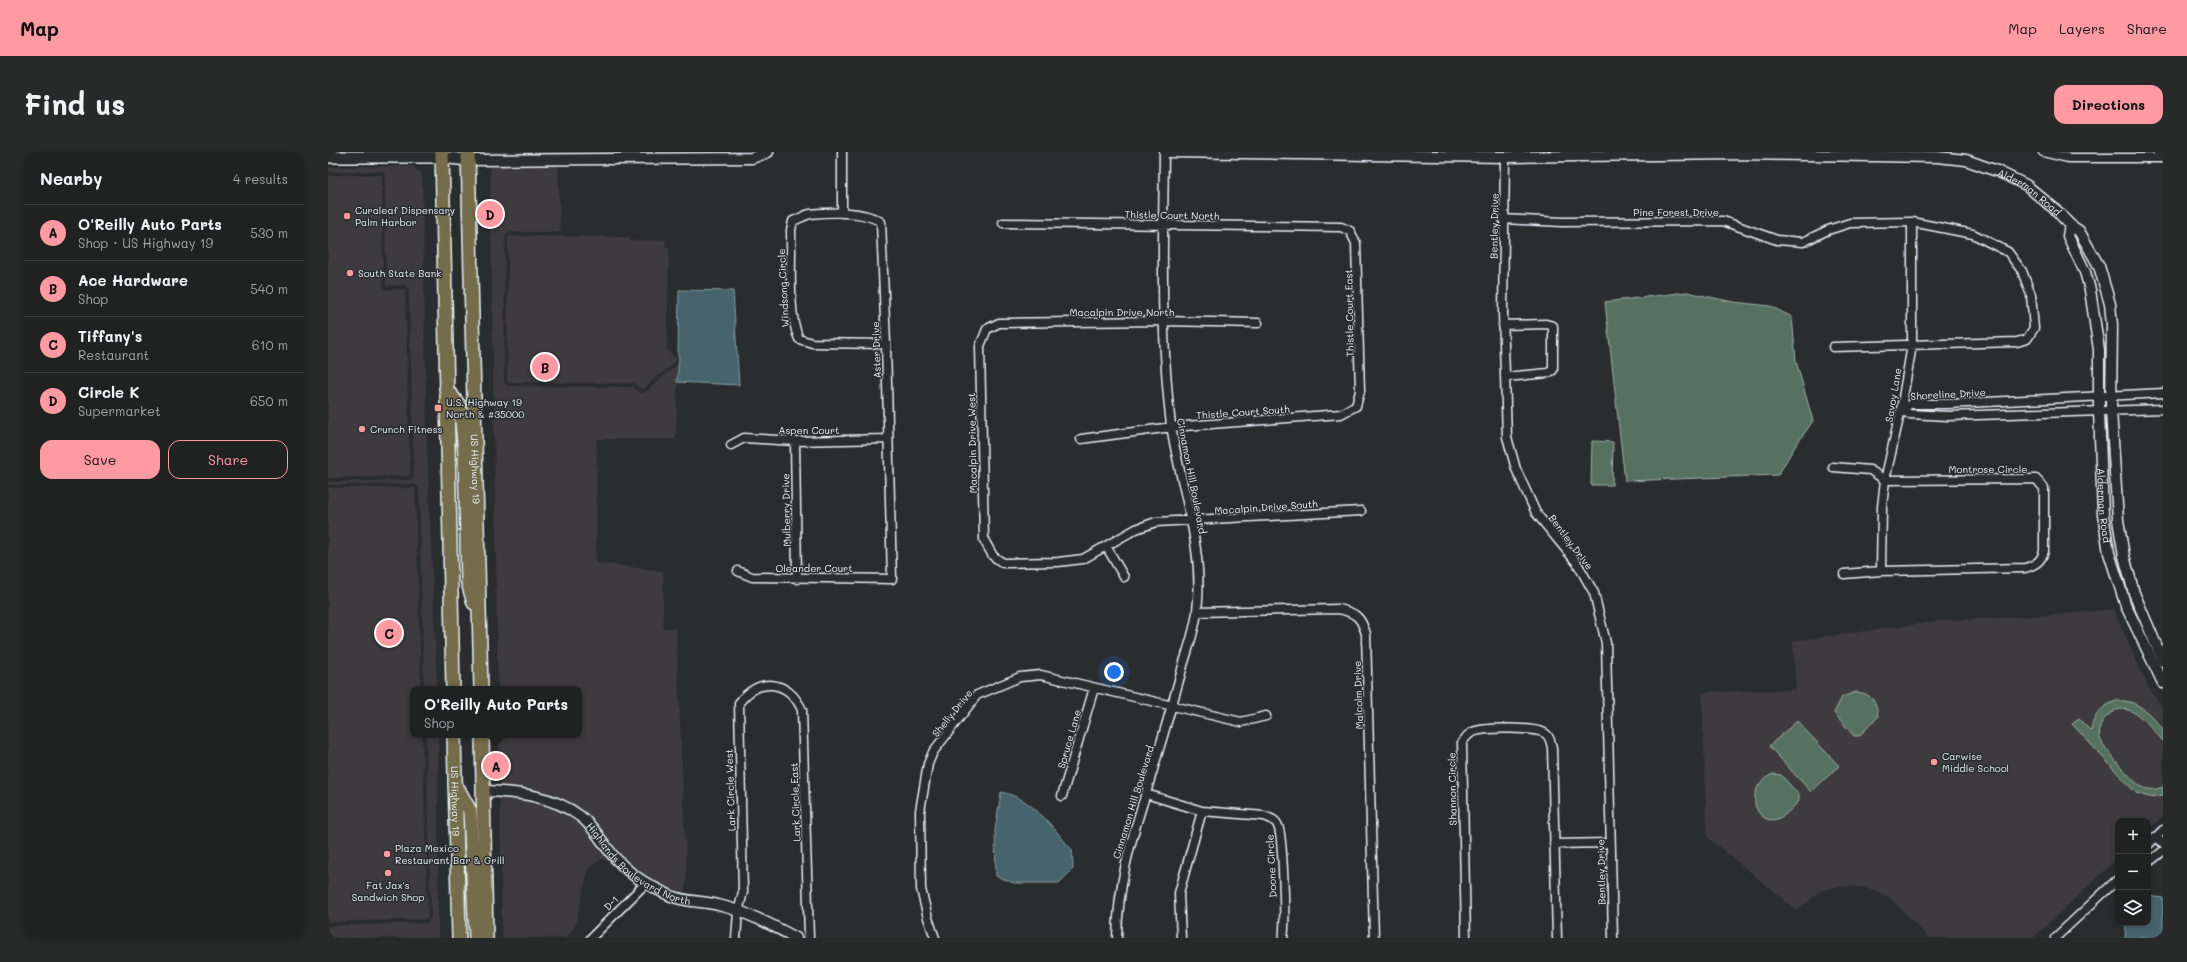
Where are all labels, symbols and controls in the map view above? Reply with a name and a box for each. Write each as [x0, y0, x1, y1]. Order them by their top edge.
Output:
text: Map [20, 16, 59, 41]
text: Map [2008, 19, 2037, 38]
text: Layers [2059, 19, 2105, 38]
text: Share [2127, 19, 2167, 38]
button: Directions [2054, 85, 2163, 124]
text: Find us [24, 86, 125, 122]
street label: Alderman Road [1995, 165, 2065, 218]
text: Nearby [40, 167, 102, 189]
text: 4 results [233, 170, 288, 187]
street label: Bentley Drive [1486, 193, 1502, 259]
pin: D [477, 199, 503, 229]
place label: Curaleaf Dispensary Palm Harbor [355, 203, 455, 229]
street label: Pine Forest Drive [1633, 205, 1719, 219]
street label: Thistle Court North [1124, 207, 1220, 223]
marker: Curaleaf Dispensary Palm Harbor [342, 211, 352, 221]
text: O'Reilly Auto Parts [78, 214, 222, 234]
text: A [48, 224, 58, 241]
text: 530 m [250, 224, 288, 241]
text: Shop · US Highway 19 [78, 234, 213, 251]
street label: Windsong Circle [774, 248, 792, 328]
place label: South State Bank [358, 266, 442, 280]
marker: South State Bank [345, 268, 355, 278]
street label: Thistle Court East [1341, 269, 1357, 357]
text: Ace Hardware [78, 270, 188, 290]
text: B [49, 280, 57, 297]
text: 540 m [250, 280, 288, 297]
text: Shop [78, 290, 108, 307]
street label: Macalpin Drive North [1070, 305, 1175, 319]
street label: Aster Drive [868, 321, 884, 379]
text: Tiffany's [78, 326, 142, 346]
text: C [48, 336, 58, 353]
text: 610 m [252, 336, 288, 353]
text: Restaurant [78, 346, 149, 363]
pin: B [532, 352, 558, 382]
street label: Savoy Lane [1881, 367, 1905, 423]
text: Circle K [78, 382, 139, 402]
street label: Shoreline Drive [1910, 385, 1986, 403]
text: D [48, 392, 58, 409]
text: 650 m [250, 392, 288, 409]
street label: Macalpin Drive West [964, 393, 980, 493]
place label: U.S. Highway 19 North & #35000 [446, 395, 524, 421]
text: Supermarket [78, 402, 161, 419]
street label: Thistle Court South [1196, 402, 1291, 422]
marker: U.S. Highway 19 North & #35000 [433, 403, 443, 413]
street label: Cinnamon Hill Boulevard [1174, 417, 1210, 535]
place label: Crunch Fitness [370, 422, 443, 436]
street label: Aspen Court [779, 423, 839, 437]
marker: Crunch Fitness [357, 424, 367, 434]
street label: US Highway 19 [468, 434, 484, 504]
button: Save [40, 440, 160, 479]
button: Share [168, 440, 288, 479]
street label: Montrose Circle [1949, 462, 2027, 476]
street label: Alderman Road [2094, 468, 2114, 544]
street label: Mulberry Drive [778, 473, 794, 547]
street label: Macalpin Drive South [1214, 496, 1318, 518]
street label: Bentley Drive [1546, 511, 1596, 573]
street label: Oleander Court [775, 561, 853, 575]
pin: C [376, 618, 402, 648]
street label: Malcolm Drive [1350, 660, 1366, 730]
your location [1104, 662, 1124, 682]
popup [410, 686, 582, 738]
street label: Shelly Drive [929, 686, 975, 740]
text: O'Reilly Auto Parts [424, 694, 568, 714]
street label: Spruce Lane [1054, 708, 1084, 770]
text: Shop [424, 714, 454, 731]
street label: Cinnamon Hill Boulevard [1109, 744, 1157, 860]
street label: Lark Circle West [722, 749, 738, 831]
place label: Carwise Middle School [1942, 749, 2009, 775]
pin: A [483, 751, 509, 781]
street label: Shannon Circle [1444, 752, 1460, 826]
marker: Carwise Middle School [1929, 757, 1939, 767]
street label: Lark Circle East [787, 762, 803, 842]
street label: US Highway 19 [448, 766, 463, 836]
map controls [2115, 818, 2151, 926]
button: + [2115, 818, 2151, 854]
street label: Highlands Boulevard North [583, 819, 692, 908]
street label: Doone Circle [1262, 834, 1280, 898]
street label: Bentley Drive [1593, 839, 1609, 905]
place label: Plaza Mexico Restaurant Bar & Grill [395, 841, 505, 867]
marker: Plaza Mexico Restaurant Bar & Grill [382, 849, 392, 859]
button: − [2115, 854, 2151, 890]
marker: Fat Jax's Sandwich Shop [383, 868, 393, 878]
place label: Fat Jax's Sandwich Shop [352, 878, 424, 904]
button: layers [2115, 890, 2151, 926]
street label: D-1 [601, 893, 621, 913]

